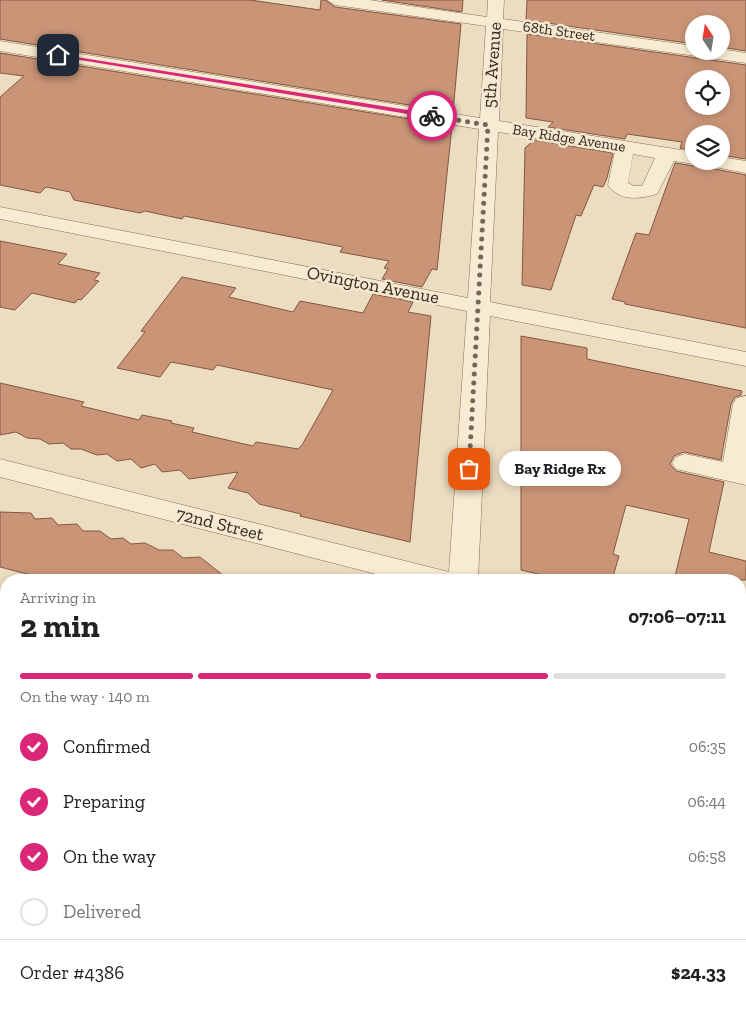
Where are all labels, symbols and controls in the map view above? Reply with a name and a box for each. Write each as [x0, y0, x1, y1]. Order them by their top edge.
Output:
north arrow [685, 15, 730, 60]
map controls [685, 15, 730, 170]
street label: 68th Street [522, 17, 597, 45]
street label: 5th Avenue [478, 21, 506, 109]
pin [37, 34, 79, 76]
icon: home [44, 41, 72, 69]
button: locate [685, 70, 730, 115]
courier [407, 91, 457, 141]
icon: bike [418, 102, 446, 130]
street label: Bay Ridge Avenue [511, 120, 627, 156]
button: layers [685, 125, 730, 170]
street label: Ovington Avenue [305, 261, 441, 309]
pin [448, 448, 490, 490]
callout: Bay Ridge Rx [499, 452, 622, 486]
icon: bag [455, 455, 483, 483]
text: Bay Ridge Rx [514, 459, 606, 478]
street label: 72nd Street [174, 503, 266, 546]
text: Arriving in [20, 588, 96, 607]
text: 07:06–07:11 [628, 605, 726, 628]
text: 2 min [20, 607, 100, 645]
text: On the way · 140 m [20, 687, 150, 706]
icon: check [20, 733, 48, 761]
text: Confirmed [63, 735, 150, 758]
text: 06:35 [689, 737, 726, 756]
icon: check [20, 788, 48, 816]
text: Preparing [63, 790, 145, 813]
text: 06:44 [687, 792, 726, 811]
icon: check [20, 843, 48, 871]
text: On the way [63, 845, 156, 868]
text: 06:58 [688, 847, 726, 866]
text: Delivered [63, 900, 141, 923]
text: Order #4386 [20, 961, 124, 984]
text: $24.33 [671, 961, 726, 984]

